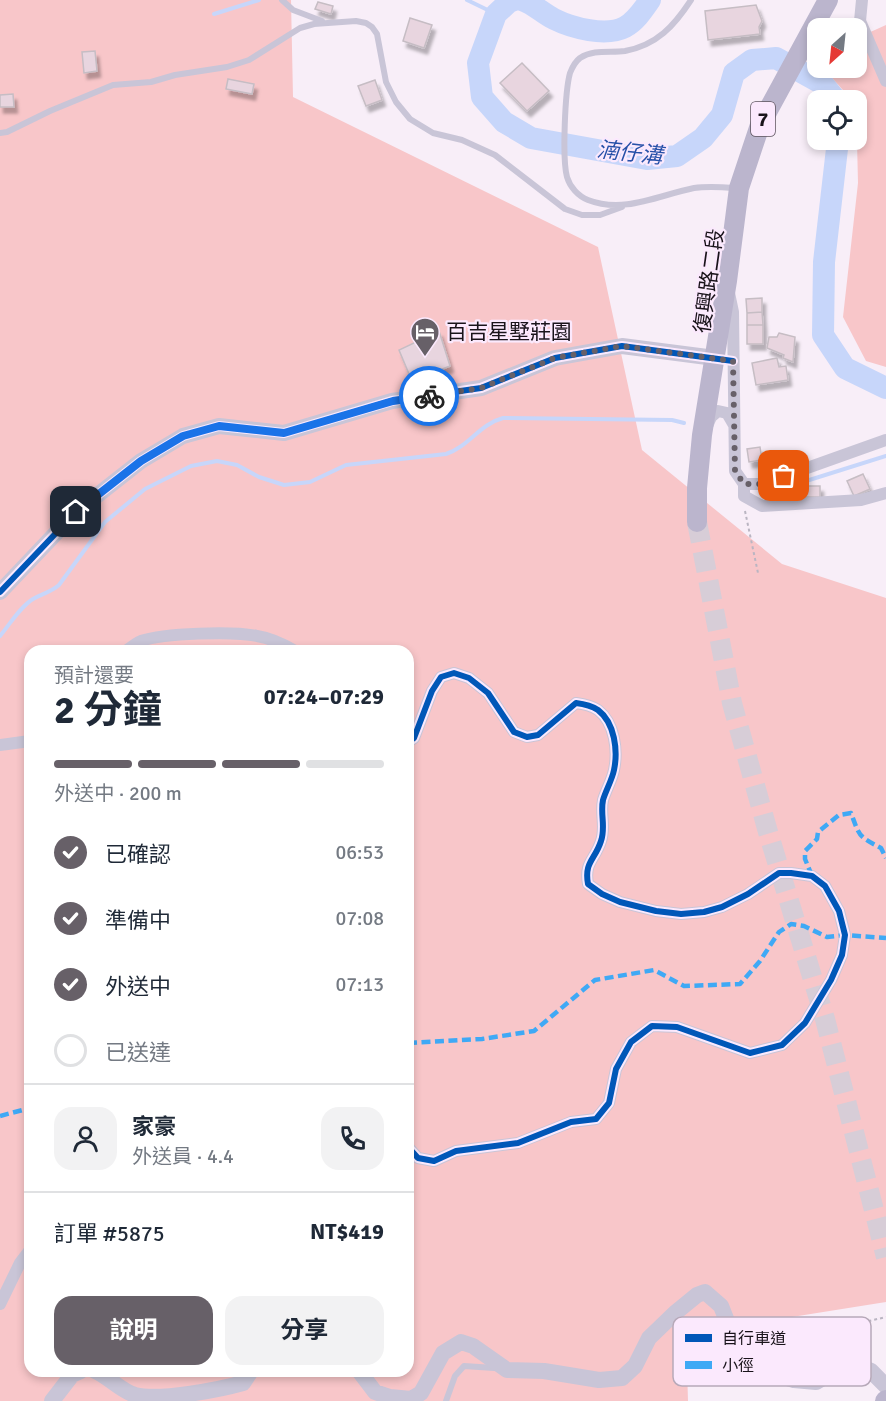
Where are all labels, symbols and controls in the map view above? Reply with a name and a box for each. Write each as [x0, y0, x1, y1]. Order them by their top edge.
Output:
north arrow [807, 18, 867, 78]
map controls [807, 18, 867, 150]
button: locate [807, 90, 867, 150]
road number: 7 [751, 102, 775, 136]
water label: 湳仔溝 [596, 136, 667, 170]
street label: 復興路二段 [689, 227, 729, 335]
hotel icon: 百吉星墅莊園 [409, 316, 441, 358]
place label: 百吉星墅莊園 [446, 319, 572, 345]
courier [399, 366, 459, 426]
icon: bike [413, 380, 446, 413]
pin [758, 450, 809, 501]
icon: bag [767, 459, 800, 492]
pin [50, 486, 101, 537]
icon: home [59, 495, 92, 528]
text: 預計還要 [54, 663, 134, 688]
text: 07:24–07:29 [264, 683, 384, 710]
text: 2 分鐘 [54, 686, 162, 734]
text: 外送中 · 200 m [54, 781, 182, 806]
icon: check [54, 836, 87, 869]
text: 06:53 [335, 840, 384, 865]
text: 已確認 [105, 841, 171, 868]
icon: check [54, 902, 87, 935]
text: 07:08 [335, 906, 384, 931]
text: 準備中 [105, 907, 171, 934]
icon: check [54, 968, 87, 1001]
text: 07:13 [335, 972, 384, 997]
text: 外送中 [105, 973, 171, 1000]
text: 已送達 [105, 1039, 171, 1066]
button: person [54, 1107, 117, 1170]
button: phone [321, 1107, 384, 1170]
text: 家豪 [132, 1113, 176, 1140]
text: 外送員 · 4.4 [132, 1144, 234, 1169]
text: NT$419 [310, 1218, 384, 1245]
text: 訂單 #5875 [54, 1220, 165, 1247]
button: 說明 [54, 1296, 213, 1365]
button: 分享 [225, 1296, 384, 1365]
legend [673, 1317, 871, 1386]
text: 自行車道 [722, 1329, 786, 1349]
text: 小徑 [722, 1356, 754, 1376]

